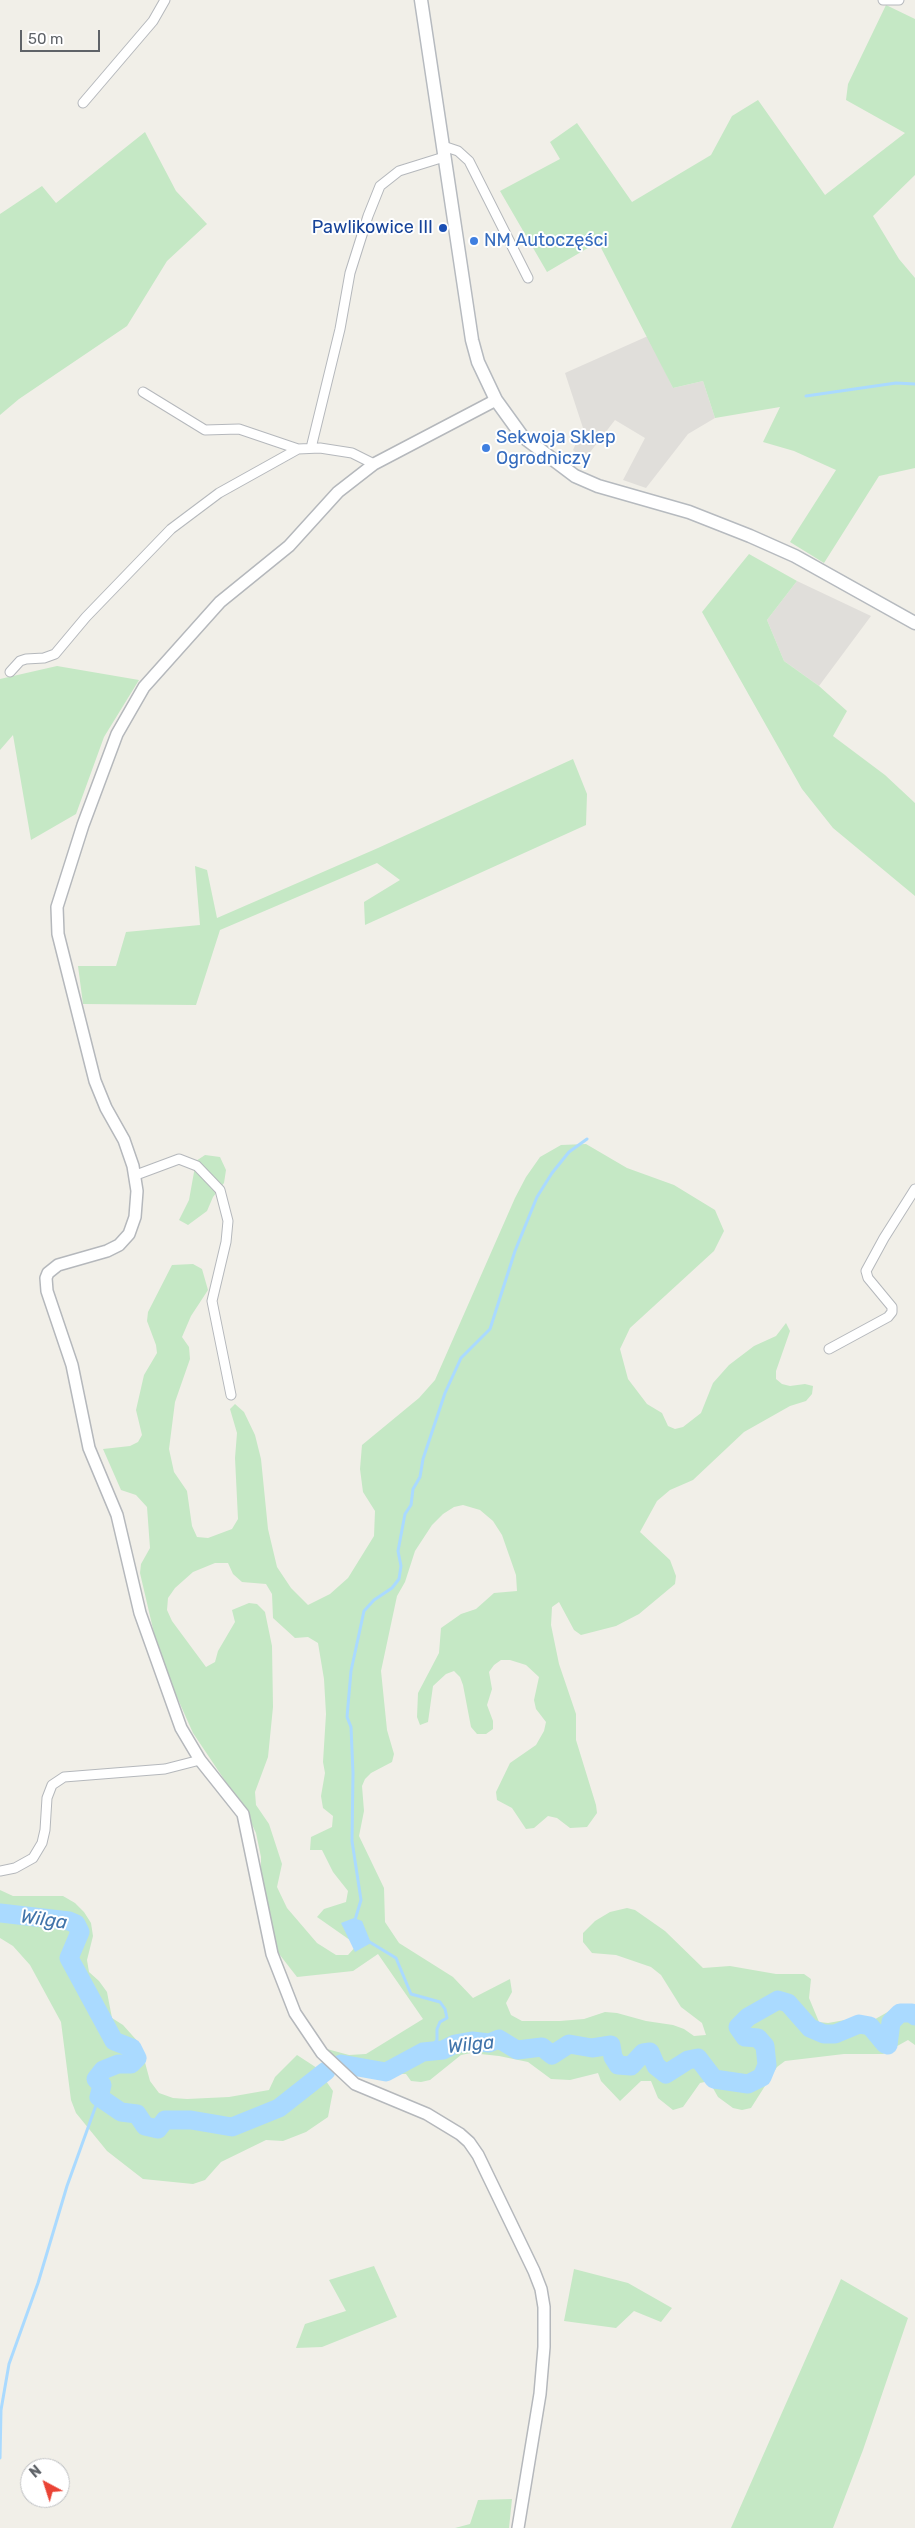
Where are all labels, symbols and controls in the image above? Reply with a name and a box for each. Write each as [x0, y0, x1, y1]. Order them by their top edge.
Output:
scale bar [22, 20, 102, 52]
text: 50 m [28, 30, 63, 48]
place label: Pawlikowice III [312, 217, 433, 239]
marker: Pawlikowice III [437, 222, 449, 234]
place label: NM Autoczęści [484, 230, 608, 252]
marker: NM Autoczęści [468, 235, 480, 247]
place label: Sekwoja Sklep Ogrodniczy [496, 427, 616, 469]
marker: Sekwoja Sklep Ogrodniczy [480, 442, 492, 454]
water label: Wilga [19, 1905, 69, 1935]
water label: Wilga [447, 2031, 495, 2059]
north arrow [20, 2458, 70, 2508]
text: N [26, 2462, 45, 2482]

